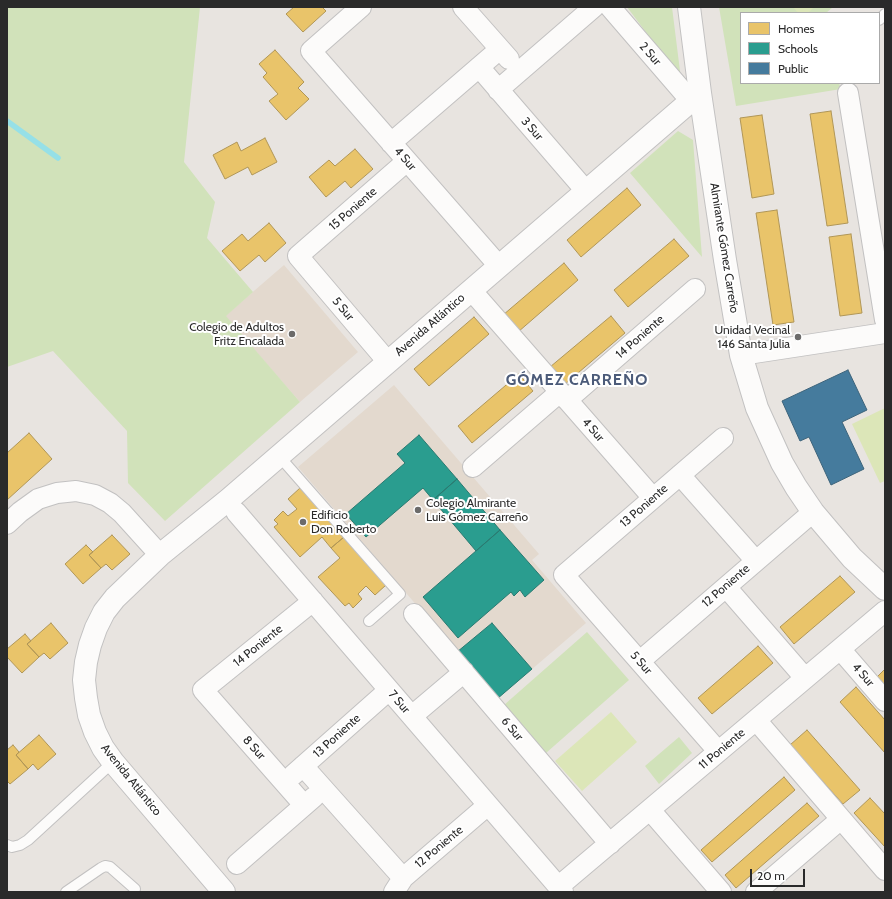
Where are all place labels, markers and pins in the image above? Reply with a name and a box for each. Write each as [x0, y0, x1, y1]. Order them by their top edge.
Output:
place label: Colegio de Adultos Fritz Encalada [189, 320, 284, 348]
place label: Unidad Vecinal 146 Santa Julia [714, 323, 790, 351]
marker: Colegio de Adultos Fritz Encalada [287, 329, 297, 339]
marker: Unidad Vecinal 146 Santa Julia [793, 332, 803, 342]
place label: Colegio Almirante Luis Gómez Carreño [426, 496, 528, 524]
marker: Colegio Almirante Luis Gómez Carreño [413, 505, 423, 515]
place label: Edificio Don Roberto [311, 508, 376, 536]
marker: Edificio Don Roberto [298, 517, 308, 527]

